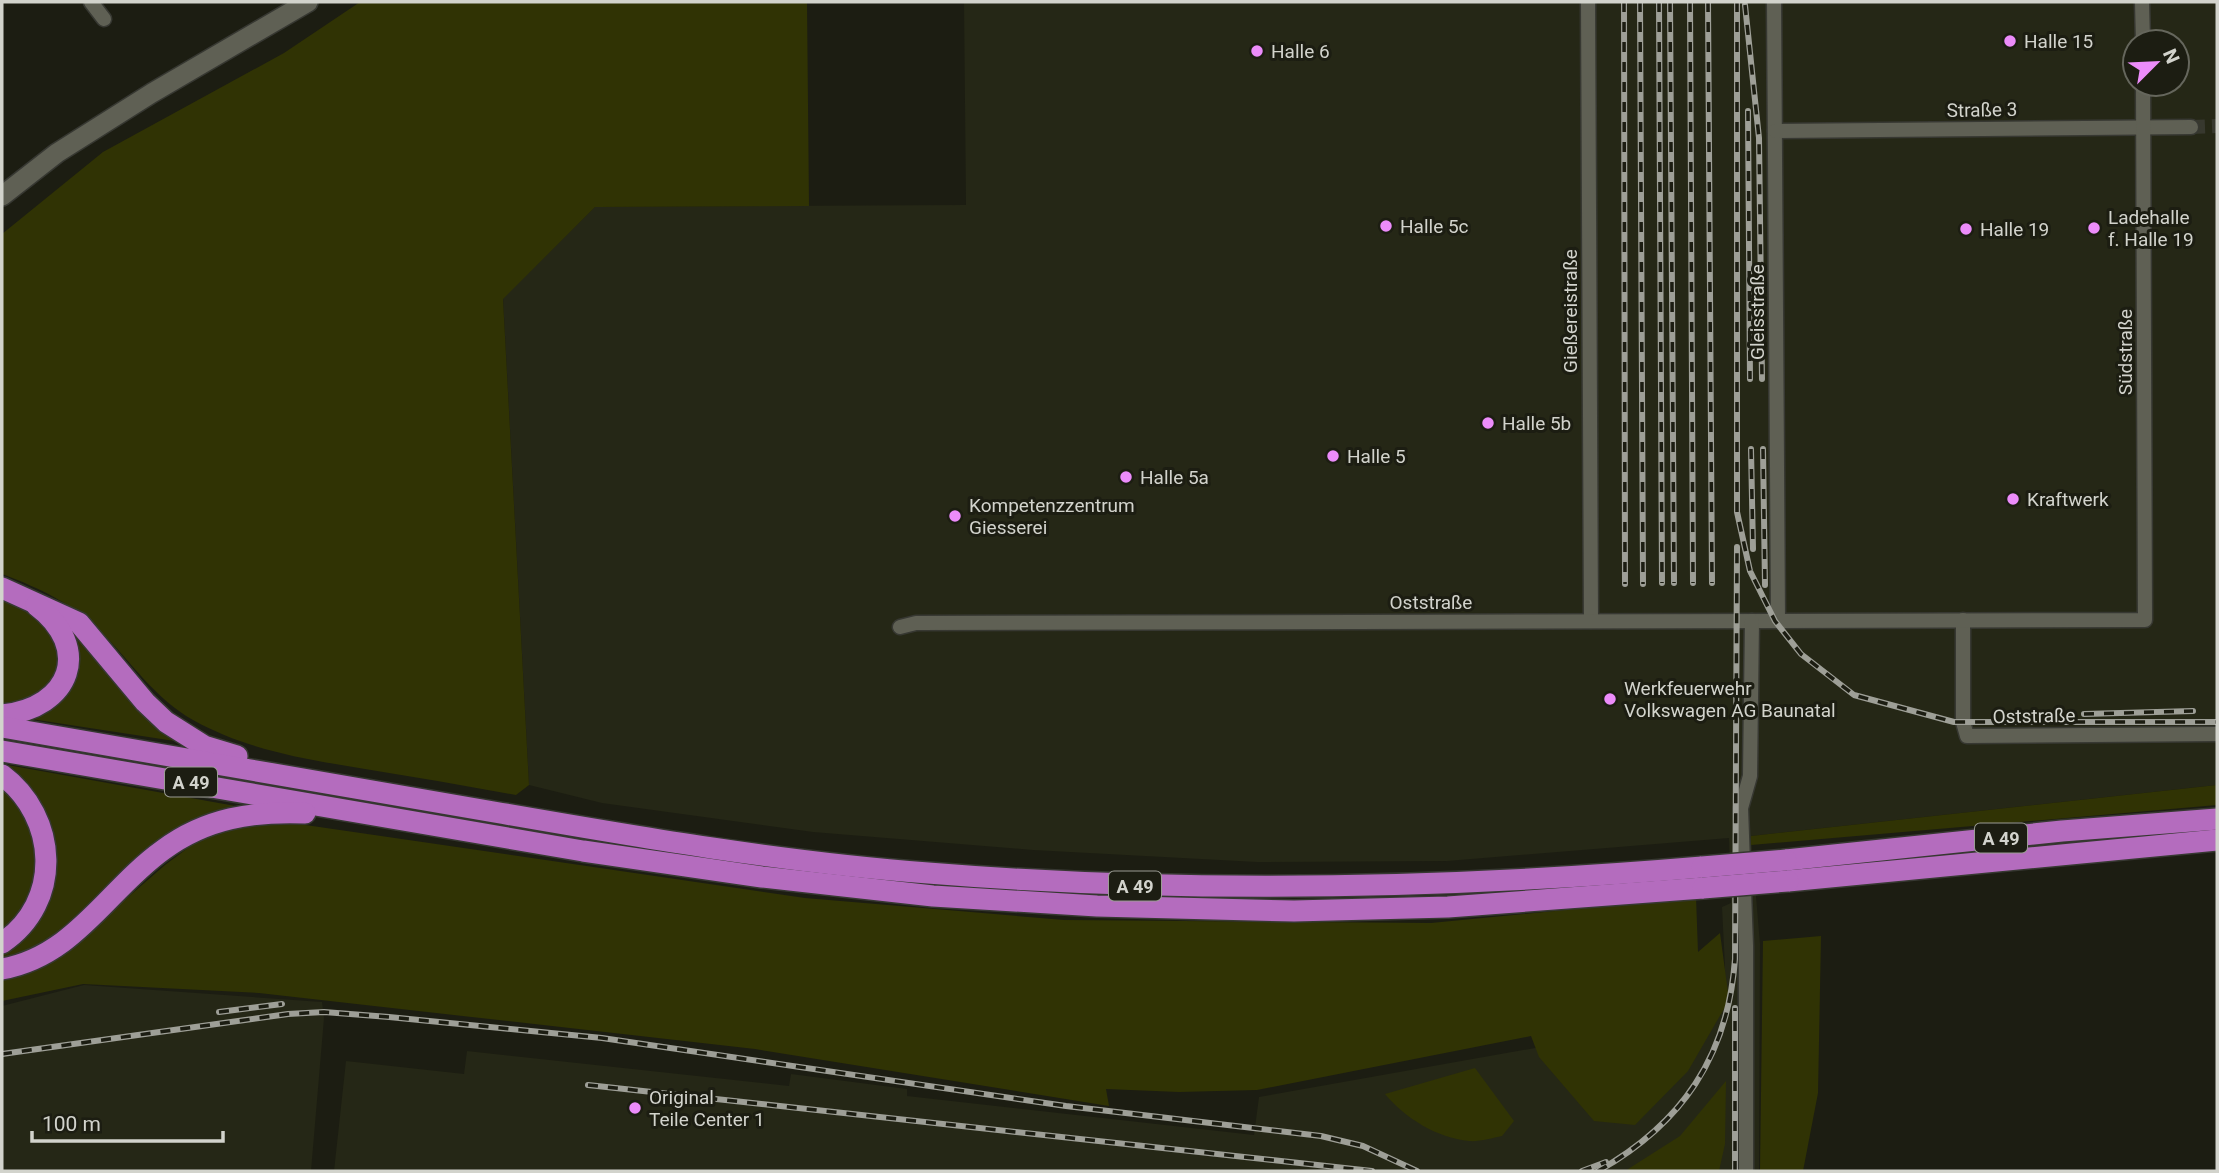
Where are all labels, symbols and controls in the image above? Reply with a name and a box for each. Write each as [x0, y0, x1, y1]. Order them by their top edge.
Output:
north arrow [2121, 28, 2191, 98]
place label: Halle 15 [2024, 30, 2093, 53]
marker: Halle 15 [2002, 33, 2018, 49]
place label: Halle 6 [1271, 40, 1330, 63]
marker: Halle 6 [1249, 43, 1265, 59]
text: N [2158, 45, 2184, 67]
street label: Straße 3 [1946, 98, 2018, 122]
place label: Ladehalle f. Halle 19 [2108, 206, 2194, 251]
place label: Halle 5c [1400, 215, 1469, 238]
marker: Halle 5c [1378, 218, 1394, 234]
place label: Halle 19 [1980, 218, 2049, 241]
marker: Ladehalle f. Halle 19 [2086, 220, 2102, 236]
marker: Halle 19 [1958, 221, 1974, 237]
street label: Gießereistraße [1559, 249, 1582, 373]
street label: Gleisstraße [1746, 264, 1769, 360]
street label: Südstraße [2114, 309, 2137, 395]
place label: Halle 5b [1502, 412, 1571, 435]
marker: Halle 5b [1480, 415, 1496, 431]
place label: Halle 5 [1347, 445, 1406, 468]
marker: Halle 5 [1325, 448, 1341, 464]
place label: Halle 5a [1140, 466, 1209, 489]
marker: Halle 5a [1118, 469, 1134, 485]
place label: Kraftwerk [2027, 488, 2109, 511]
marker: Kraftwerk [2005, 491, 2021, 507]
place label: Kompetenzzentrum Giesserei [969, 494, 1135, 539]
marker: Kompetenzzentrum Giesserei [947, 508, 963, 524]
street label: Oststraße [1390, 591, 1472, 614]
place label: Werkfeuerwehr Volkswagen AG Baunatal [1624, 677, 1836, 722]
marker: Werkfeuerwehr Volkswagen AG Baunatal [1602, 691, 1618, 707]
street label: Oststraße [1992, 704, 2076, 728]
road number: A 49 [165, 768, 217, 796]
road number: A 49 [1975, 824, 2027, 852]
road number: A 49 [1109, 872, 1161, 900]
place label: Original Teile Center 1 [649, 1086, 765, 1131]
scale bar [32, 1100, 222, 1144]
marker: Original Teile Center 1 [627, 1100, 643, 1116]
text: 100 m [42, 1112, 101, 1136]

